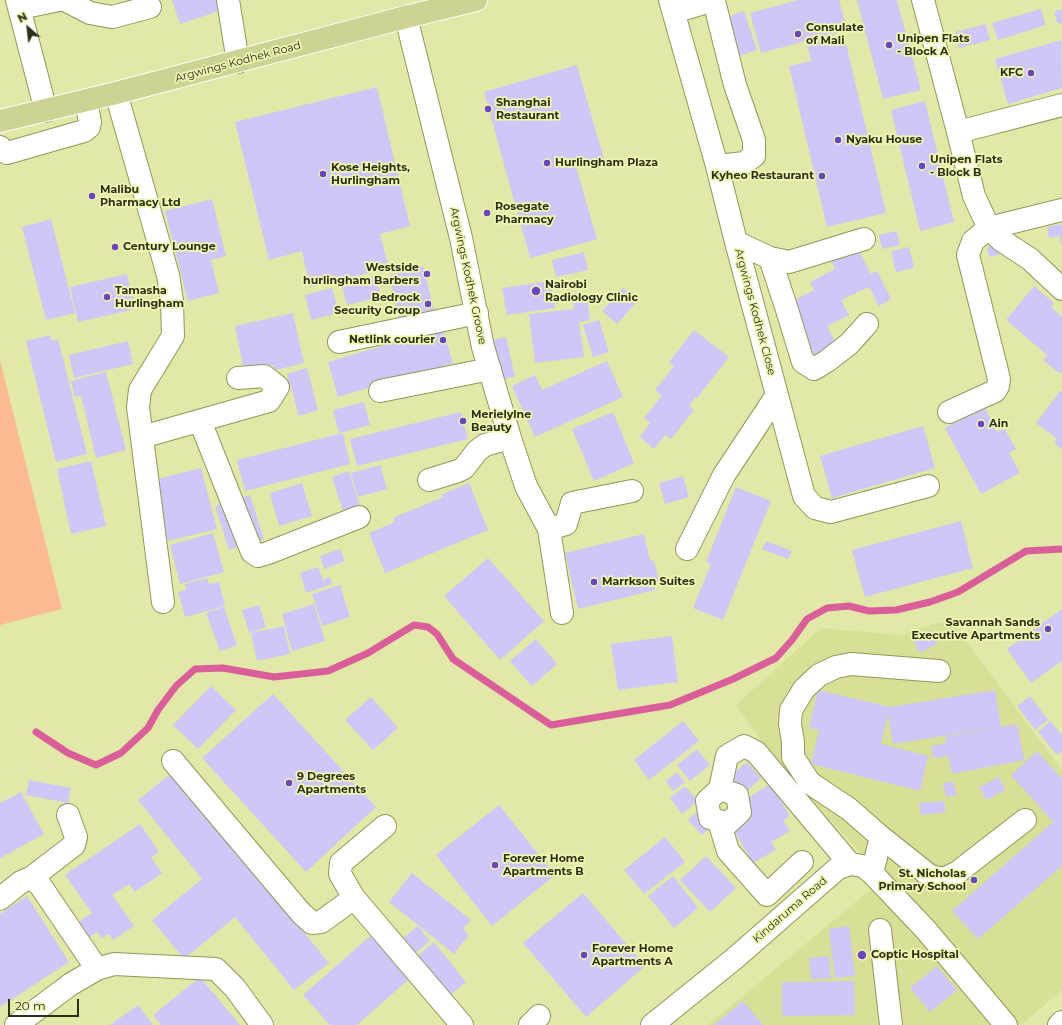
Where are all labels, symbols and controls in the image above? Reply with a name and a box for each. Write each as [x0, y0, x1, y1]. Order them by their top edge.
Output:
north arrow [8, 8, 48, 48]
text: N [15, 9, 30, 26]
place label: Consulate of Mali [806, 21, 864, 47]
marker: Consulate of Mali [793, 29, 803, 39]
place label: Unipen Flats - Block A [897, 32, 970, 58]
street label: Argwings Kodhek Road [174, 39, 302, 85]
marker: Unipen Flats - Block A [884, 40, 894, 50]
place label: KFC [1000, 66, 1023, 80]
marker: KFC [1026, 68, 1036, 78]
place label: Shanghai Restaurant [496, 96, 559, 122]
marker: Shanghai Restaurant [483, 104, 493, 114]
place label: Nyaku House [846, 133, 922, 147]
marker: Nyaku House [833, 135, 843, 145]
place label: Unipen Flats - Block B [930, 153, 1003, 179]
place label: Hurlingham Plaza [555, 156, 658, 170]
marker: Hurlingham Plaza [542, 158, 552, 168]
place label: Kose Heights, Hurlingham [331, 161, 410, 187]
marker: Unipen Flats - Block B [917, 161, 927, 171]
marker: Kose Heights, Hurlingham [318, 169, 328, 179]
place label: Kyheo Restaurant [711, 169, 814, 183]
marker: Kyheo Restaurant [817, 171, 827, 181]
place label: Malibu Pharmacy Ltd [100, 183, 181, 209]
marker: Malibu Pharmacy Ltd [87, 191, 97, 201]
place label: Rosegate Pharmacy [495, 200, 554, 226]
street label: Argwings Kodhek Groove [447, 206, 489, 346]
marker: Rosegate Pharmacy [482, 208, 492, 218]
place label: Century Lounge [123, 240, 216, 254]
marker: Century Lounge [110, 242, 120, 252]
street label: Argwings Kodhek Close [732, 247, 778, 377]
place label: Westside hurlingham Barbers [303, 261, 419, 287]
marker: Westside hurlingham Barbers [422, 269, 432, 279]
place label: Nairobi Radiology Clinic [545, 278, 638, 304]
place label: Tamasha Hurlingham [115, 284, 184, 310]
marker: Nairobi Radiology Clinic [530, 285, 542, 297]
place label: Bedrock Security Group [334, 291, 420, 317]
marker: Tamasha Hurlingham [102, 292, 112, 302]
marker: Bedrock Security Group [423, 299, 433, 309]
place label: Netlink courier [349, 333, 435, 347]
marker: Netlink courier [438, 335, 448, 345]
place label: Merielylne Beauty [471, 408, 531, 434]
marker: Merielylne Beauty [458, 416, 468, 426]
place label: Ain [989, 417, 1008, 431]
marker: Ain [976, 419, 986, 429]
place label: Marrkson Suites [602, 575, 695, 589]
marker: Marrkson Suites [589, 577, 599, 587]
place label: Savannah Sands Executive Apartments [912, 616, 1040, 642]
marker: Savannah Sands Executive Apartments [1043, 624, 1053, 634]
place label: 9 Degrees Apartments [297, 770, 366, 796]
marker: 9 Degrees Apartments [284, 778, 294, 788]
place label: Forever Home Apartments B [503, 852, 584, 878]
marker: Forever Home Apartments B [490, 860, 500, 870]
place label: St. Nicholas Primary School [878, 867, 966, 893]
street label: Kindaruma Road [750, 874, 830, 946]
marker: St. Nicholas Primary School [969, 875, 979, 885]
place label: Forever Home Apartments A [592, 942, 673, 968]
place label: Coptic Hospital [871, 948, 959, 962]
marker: Coptic Hospital [856, 949, 868, 961]
marker: Forever Home Apartments A [579, 950, 589, 960]
scale bar [10, 991, 81, 1017]
text: 20 m [15, 998, 46, 1013]

